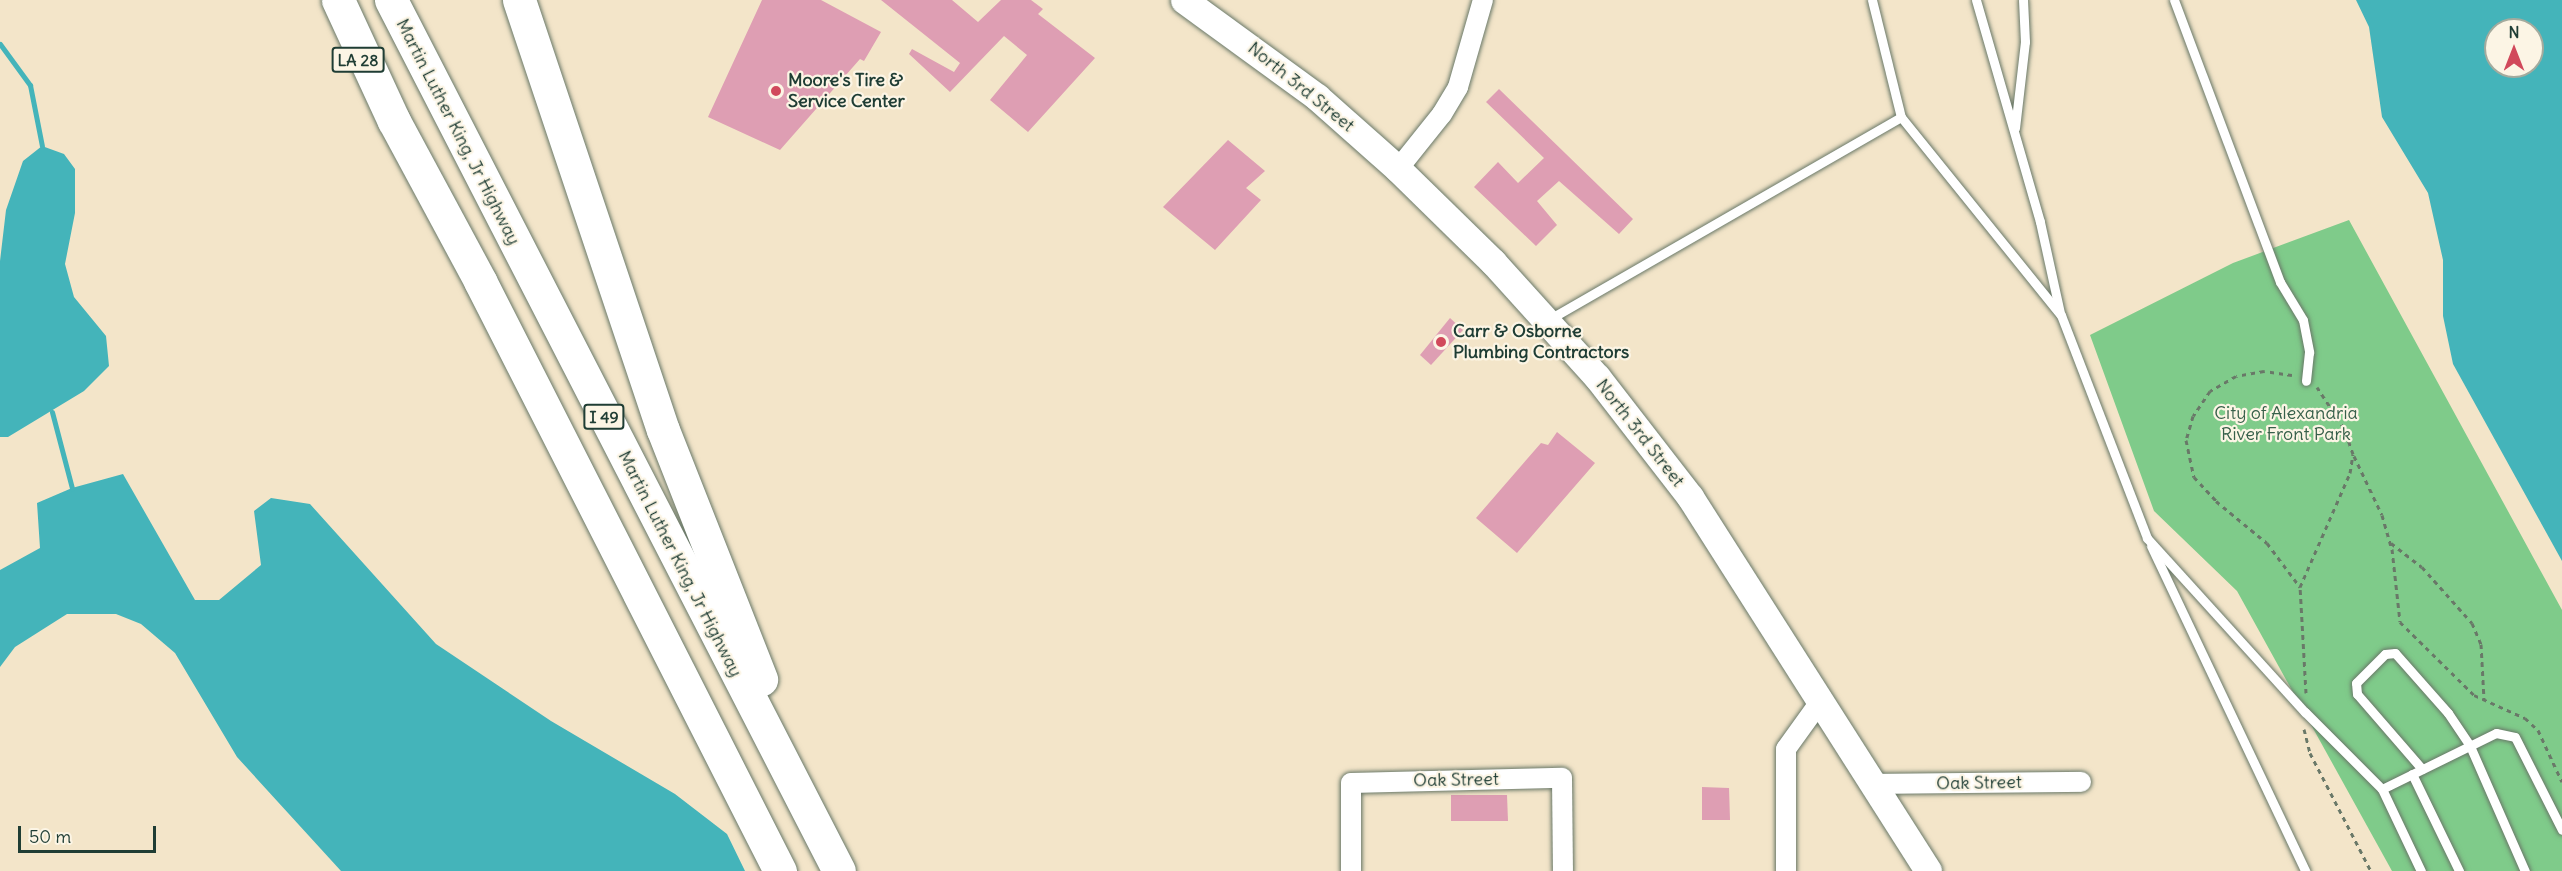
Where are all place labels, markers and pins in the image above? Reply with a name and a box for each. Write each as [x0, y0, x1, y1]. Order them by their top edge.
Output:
place label: Moore's Tire & Service Center [788, 70, 905, 112]
marker: Moore's Tire & Service Center [769, 84, 783, 98]
place label: Carr & Osborne Plumbing Contractors [1453, 321, 1629, 364]
marker: Carr & Osborne Plumbing Contractors [1434, 335, 1448, 349]

